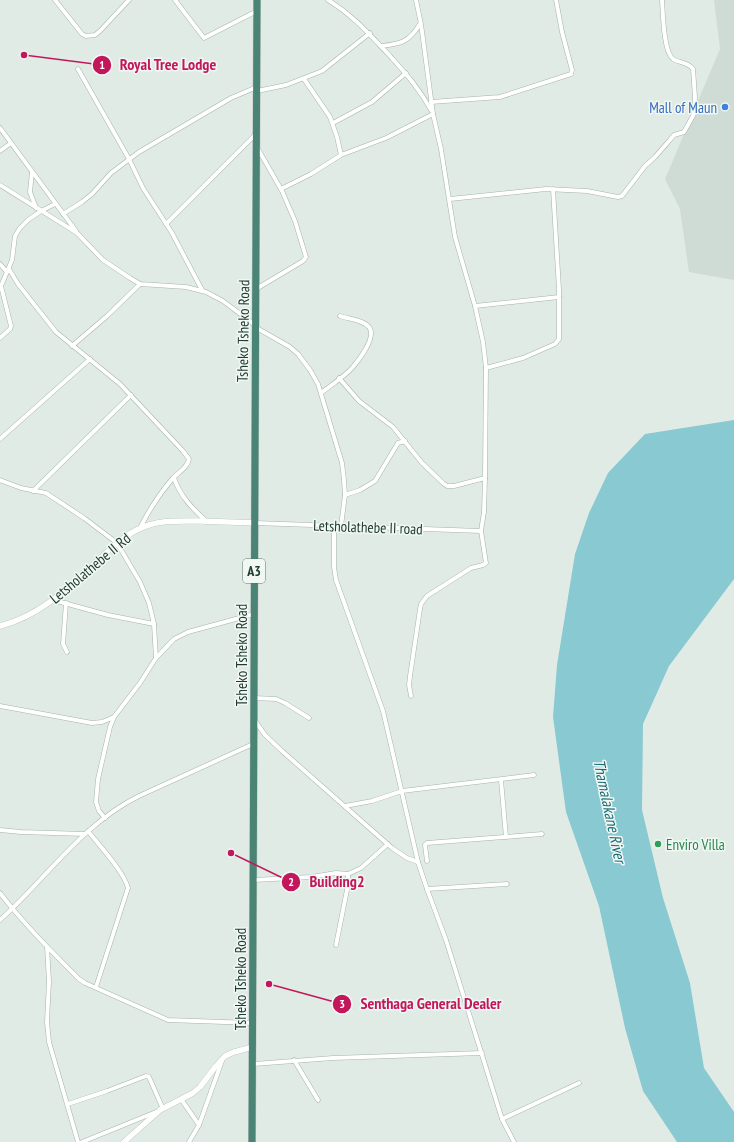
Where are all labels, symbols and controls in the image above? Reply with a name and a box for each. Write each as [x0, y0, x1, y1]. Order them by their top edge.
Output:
callout: Royal Tree Lodge [92, 51, 225, 79]
text: Royal Tree Lodge [120, 54, 216, 74]
text: 1 [99, 57, 105, 72]
place label: Mall of Maun [649, 98, 717, 117]
marker: Mall of Maun [720, 102, 730, 112]
street label: Tsheko Tsheko Road [233, 280, 253, 382]
street label: Letsholathebe II road [313, 516, 423, 538]
street label: Letsholathebe II Rd [46, 529, 134, 607]
road number: A3 [243, 559, 265, 583]
street label: Tsheko Tsheko Road [232, 604, 251, 706]
water label: Thamalakane River [589, 757, 631, 867]
place label: Enviro Villa [666, 835, 725, 854]
marker: Enviro Villa [653, 839, 663, 849]
callout: Building2 [281, 868, 372, 896]
text: Building2 [309, 871, 365, 891]
text: 2 [288, 874, 294, 889]
street label: Tsheko Tsheko Road [231, 928, 250, 1030]
callout: Senthaga General Dealer [332, 990, 510, 1018]
text: Senthaga General Dealer [360, 993, 502, 1013]
text: 3 [339, 996, 345, 1011]

